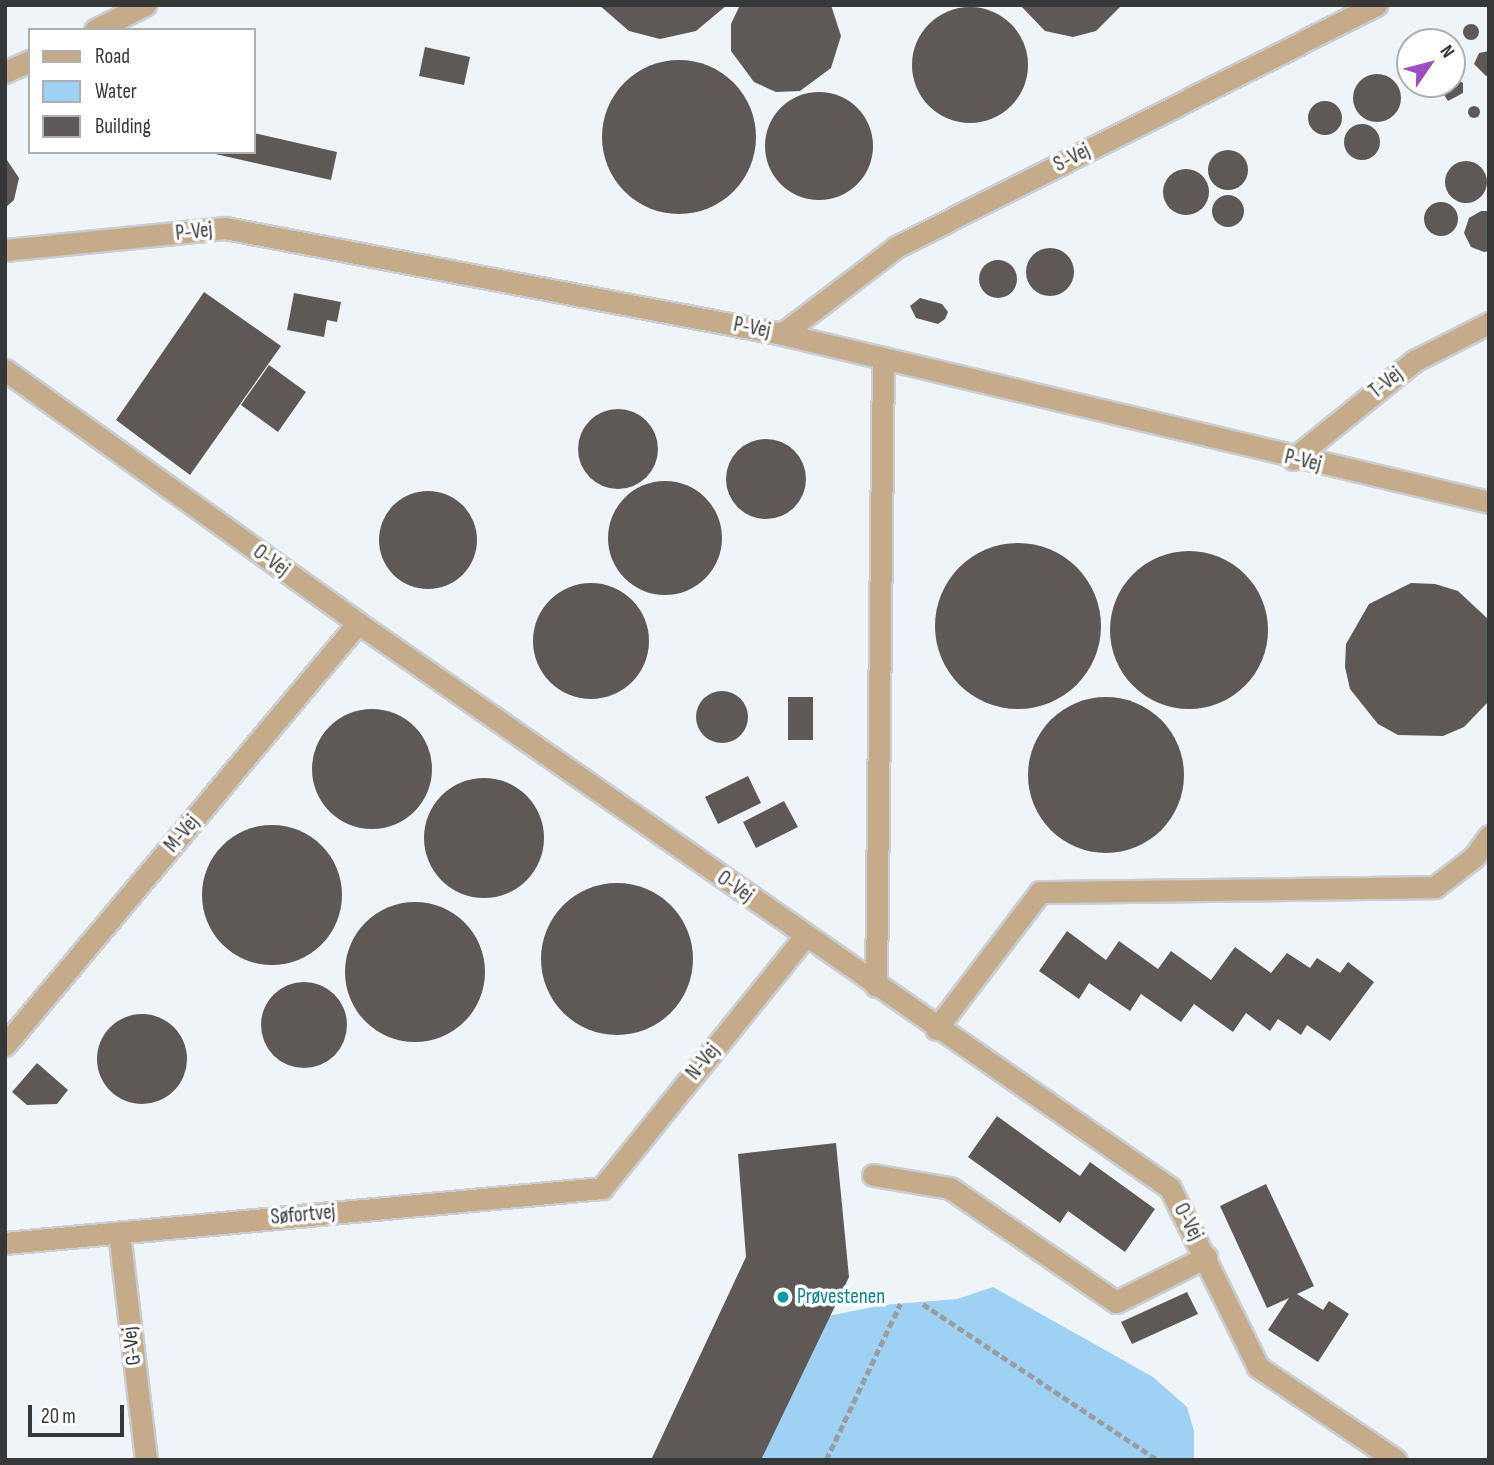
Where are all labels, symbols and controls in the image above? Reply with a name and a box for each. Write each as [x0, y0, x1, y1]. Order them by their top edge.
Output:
legend [28, 28, 256, 154]
north arrow [1396, 28, 1466, 98]
text: N [1435, 41, 1459, 63]
text: Road [95, 44, 130, 69]
text: Water [95, 79, 137, 104]
text: Building [95, 114, 151, 139]
street label: S-Vej [1050, 138, 1094, 178]
street label: P-Vej [174, 218, 214, 246]
street label: P-Vej [731, 312, 773, 344]
street label: T-Vej [1364, 362, 1408, 404]
street label: P-Vej [1282, 445, 1324, 477]
street label: O-Vej [248, 539, 294, 583]
street label: M-Vej [159, 810, 205, 858]
street label: O-Vej [712, 866, 758, 908]
street label: N-Vej [681, 1039, 725, 1085]
street label: O-Vej [1168, 1199, 1208, 1245]
street label: Søfortvej [270, 1200, 336, 1230]
place label: Prøvestenen [797, 1284, 885, 1310]
marker: Prøvestenen [775, 1289, 791, 1305]
street label: G-Vej [117, 1325, 147, 1367]
scale bar [32, 1392, 128, 1436]
text: 20 m [41, 1404, 76, 1429]

